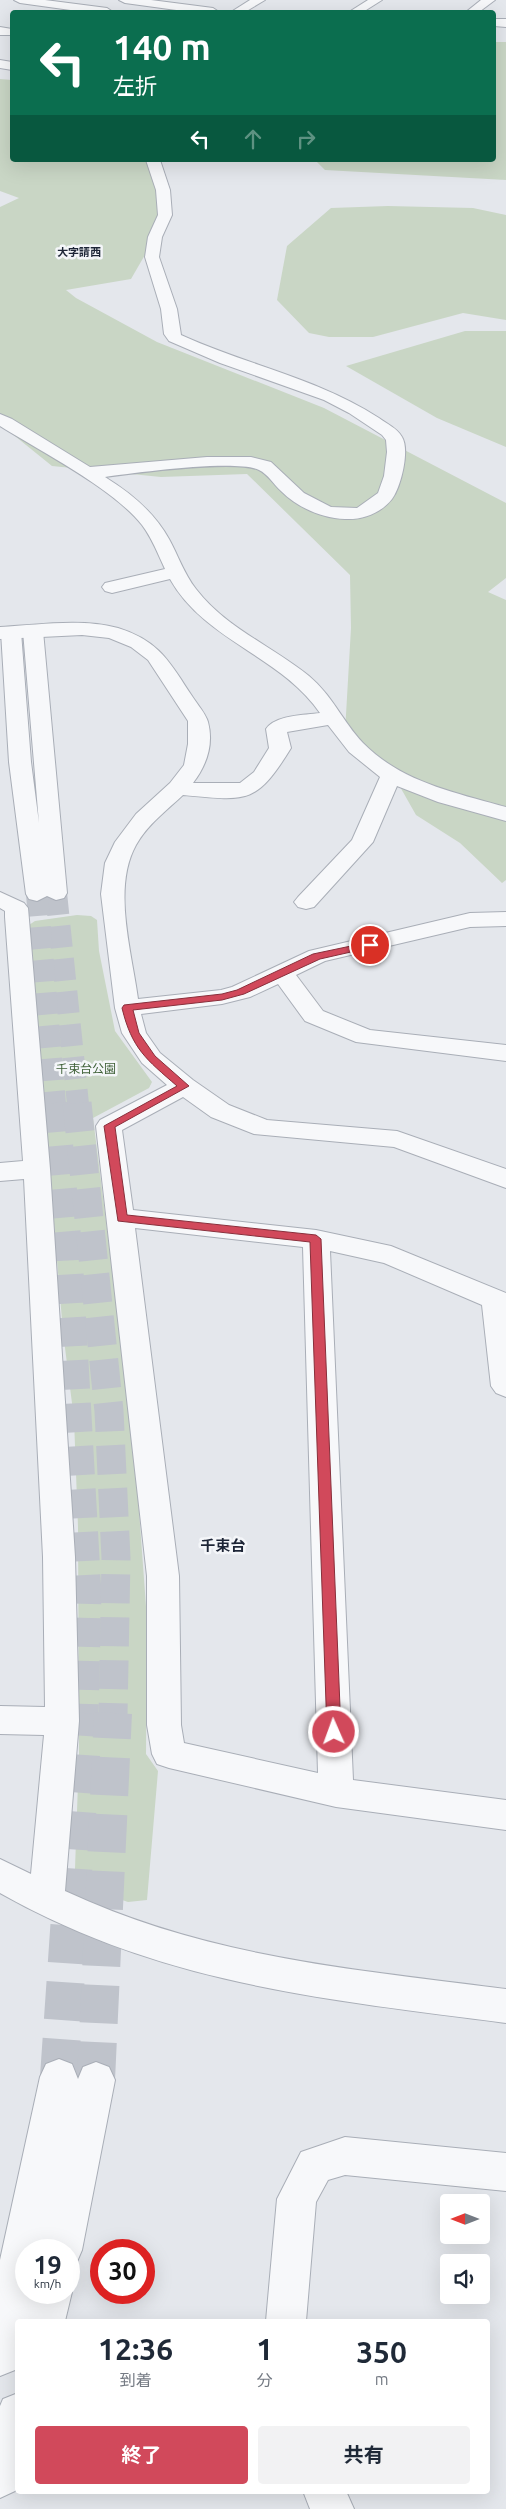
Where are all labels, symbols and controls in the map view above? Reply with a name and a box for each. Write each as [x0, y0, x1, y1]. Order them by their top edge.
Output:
text: 140 m [113, 27, 211, 67]
icon: left [30, 30, 95, 95]
text: 左折 [113, 73, 157, 98]
icon: left [186, 125, 214, 153]
icon: ahead [239, 125, 267, 153]
icon: right [292, 125, 320, 153]
district label: 大字請西 [57, 246, 101, 258]
pin [349, 924, 391, 966]
icon: arrive [356, 931, 384, 959]
park label: 千束台公園 [56, 1062, 116, 1075]
district label: 千束台 [200, 1537, 246, 1554]
position arrow [307, 1705, 359, 1757]
north arrow [440, 2194, 490, 2244]
map controls [440, 2194, 490, 2304]
speed limit sign: 30 [90, 2239, 155, 2304]
text: 19 [33, 2251, 62, 2279]
button: sound [440, 2254, 490, 2304]
text: km/h [34, 2277, 61, 2290]
text: 12:36 [98, 2332, 173, 2366]
text: 1 [256, 2332, 273, 2366]
text: 350 [356, 2335, 407, 2369]
text: m [375, 2370, 388, 2388]
text: 到着 [120, 2371, 152, 2389]
text: 分 [257, 2371, 273, 2389]
button: 終了 [35, 2426, 248, 2484]
button: 共有 [258, 2426, 470, 2484]

